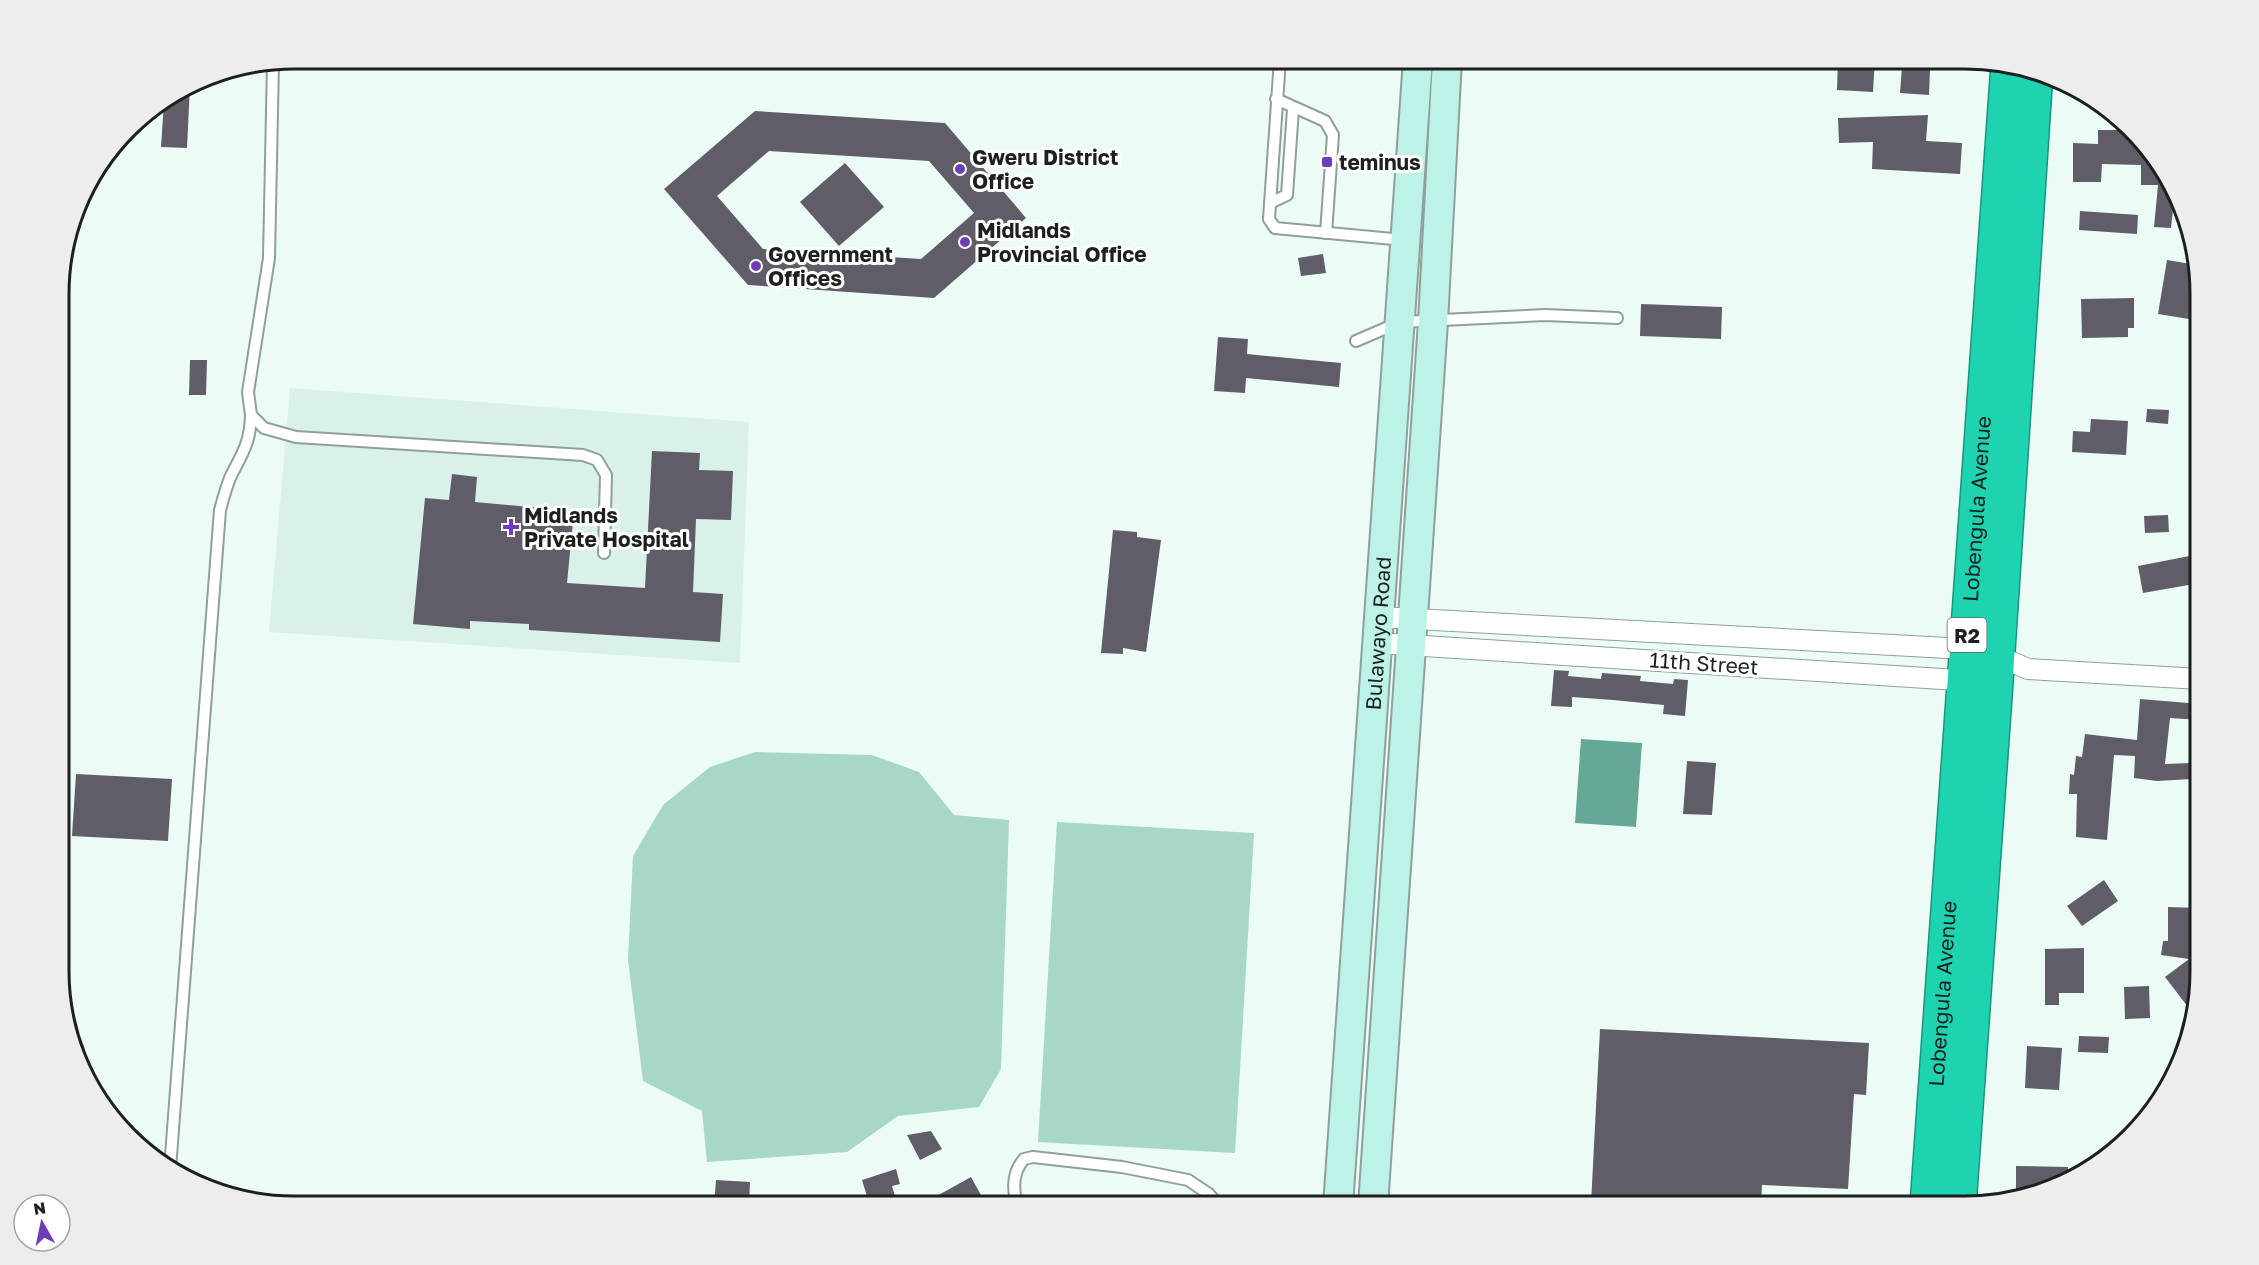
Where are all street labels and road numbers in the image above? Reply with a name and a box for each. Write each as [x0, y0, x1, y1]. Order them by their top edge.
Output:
street label: Lobengula Avenue [1957, 415, 1996, 602]
street label: Bulawayo Road [1360, 556, 1396, 711]
road number: R2 [1948, 618, 1986, 652]
street label: 11th Street [1649, 646, 1759, 680]
street label: Lobengula Avenue [1923, 900, 1962, 1087]

